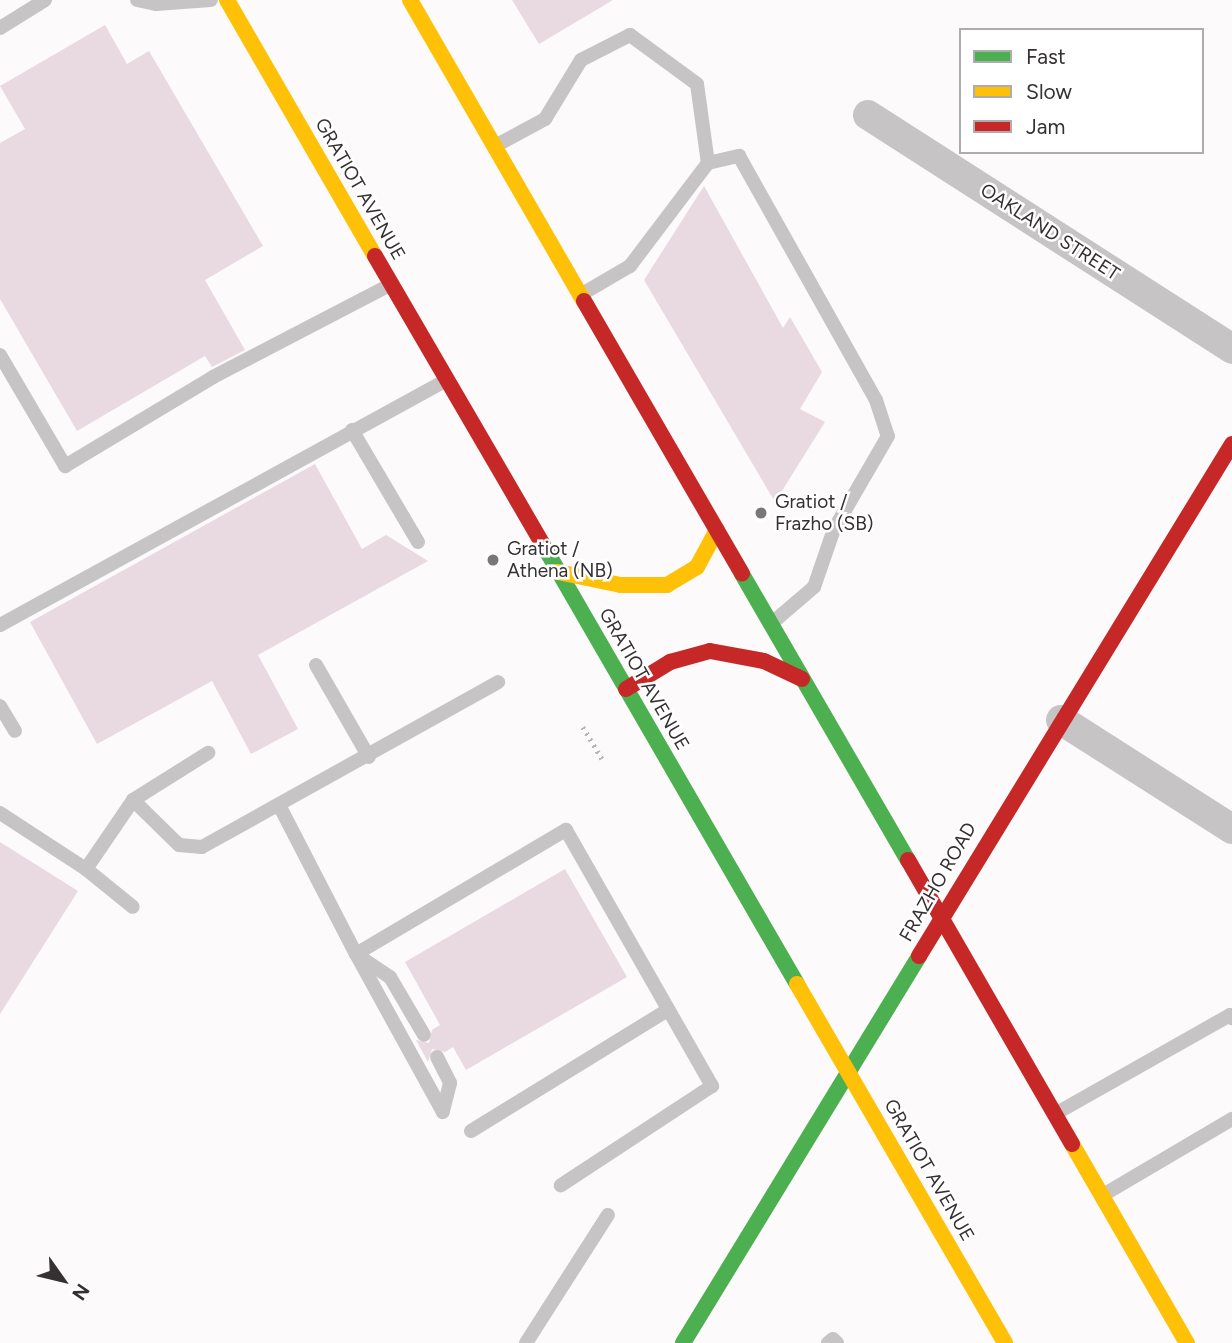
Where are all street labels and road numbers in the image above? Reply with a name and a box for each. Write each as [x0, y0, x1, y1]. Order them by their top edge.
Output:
street label: GRATIOT AVENUE [310, 114, 410, 264]
street label: OAKLAND STREET [976, 178, 1124, 286]
street label: GRATIOT AVENUE [594, 604, 694, 754]
street label: FRAZHO ROAD [895, 818, 981, 946]
street label: GRATIOT AVENUE [879, 1095, 979, 1245]

